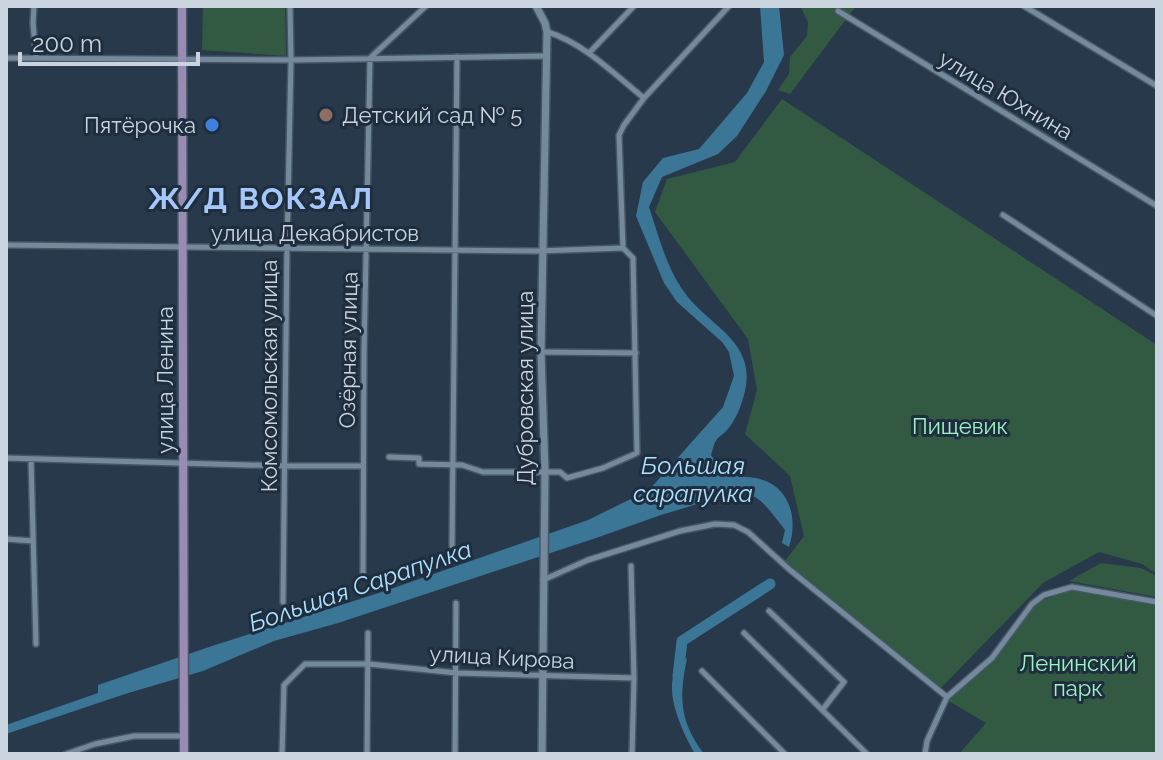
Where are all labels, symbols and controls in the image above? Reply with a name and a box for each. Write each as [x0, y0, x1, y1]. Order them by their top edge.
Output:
scale bar [20, 16, 198, 66]
text: 200 m [32, 29, 102, 58]
street label: улица Юхнина [934, 45, 1078, 145]
place label: Детский сад № 5 [342, 102, 522, 128]
marker: Детский сад № 5 [317, 106, 335, 124]
place label: Пятёрочка [84, 112, 196, 138]
marker: Пятёрочка [203, 116, 221, 134]
district label: Ж/Д ВОКЗАЛ [148, 181, 374, 216]
street label: улица Декабристов [211, 220, 419, 246]
street label: Комсомольская улица [256, 260, 282, 492]
street label: Озёрная улица [334, 271, 362, 429]
street label: Дубровская улица [512, 291, 538, 485]
street label: улица Ленина [152, 306, 178, 454]
park label: Пищевик [912, 413, 1008, 439]
water label: Большая сарапулка [633, 451, 753, 508]
water label: Большая Сарапулка [245, 534, 475, 638]
street label: улица Кирова [429, 640, 575, 674]
park label: Ленинский парк [1019, 650, 1137, 701]

